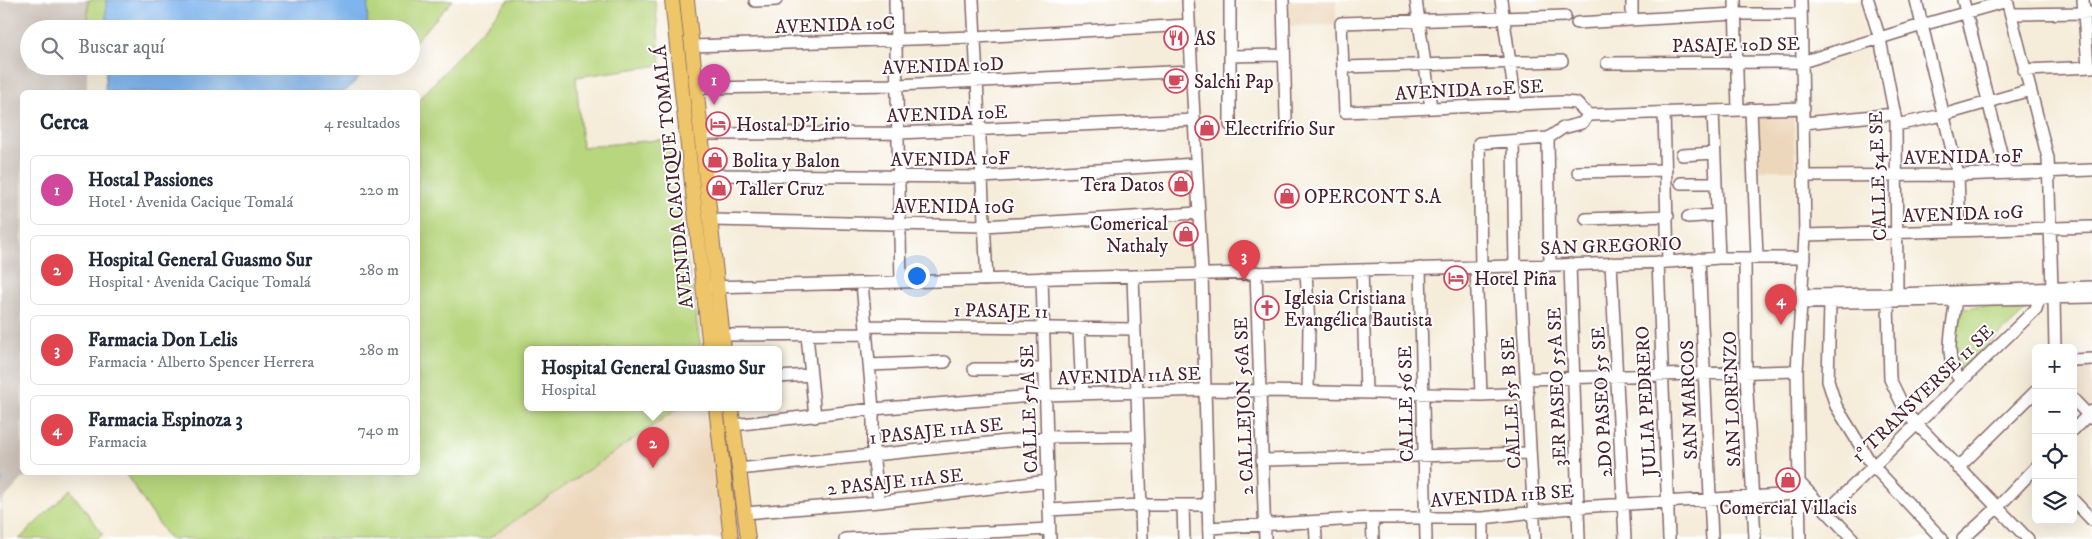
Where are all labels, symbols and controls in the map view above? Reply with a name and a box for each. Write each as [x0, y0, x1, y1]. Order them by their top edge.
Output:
street label: AVENIDA 10C [775, 12, 896, 39]
search box [20, 20, 420, 75]
restaurant icon: AS [1163, 25, 1189, 51]
place label: AS [1194, 28, 1216, 51]
street label: PASAJE 10D SE [1672, 33, 1800, 58]
icon: search [38, 34, 66, 62]
text: Buscar aquí [78, 36, 164, 59]
street label: AVENIDA CACIQUE TOMALÁ [646, 43, 699, 310]
street label: AVENIDA 10D [882, 53, 1004, 80]
pin: 1 [698, 64, 730, 105]
cafe icon: Salchi Pap [1163, 68, 1189, 94]
place label: Salchi Pap [1194, 71, 1273, 94]
street label: AVENIDA 10E SE [1394, 75, 1544, 106]
street label: AVENIDA 10E [886, 101, 1008, 128]
text: Cerca [40, 110, 88, 136]
hotel icon: Hostal D'Lirio [705, 111, 731, 137]
street label: CALLE 54E SE [1865, 111, 1892, 241]
text: 4 resultados [324, 113, 400, 133]
place label: Hostal D'Lirio [736, 114, 850, 137]
shop icon: Electrifrio Sur [1194, 115, 1220, 141]
place label: Electrifrio Sur [1224, 118, 1335, 141]
street label: AVENIDA 10F [1903, 145, 2023, 170]
shop icon: Bolita y Balon [702, 147, 728, 173]
street label: AVENIDA 10F [890, 147, 1010, 172]
place label: Bolita y Balon [732, 150, 840, 173]
text: Hostal Passiones [88, 169, 213, 192]
shop icon: Tera Datos [1168, 171, 1194, 197]
place label: Tera Datos [1081, 174, 1164, 197]
shop icon: Taller Cruz [706, 175, 732, 201]
place label: Taller Cruz [736, 178, 824, 201]
text: 1 [54, 180, 60, 200]
text: 220 m [359, 180, 399, 200]
shop icon: OPERCONT S.A [1274, 183, 1300, 209]
place label: OPERCONT S.A [1304, 186, 1442, 209]
text: Hotel · Avenida Cacique Tomalá [88, 192, 293, 212]
street label: AVENIDA 10G [894, 196, 1015, 219]
street label: AVENIDA 10G [1902, 201, 2024, 228]
place label: Comerical Nathaly [1090, 213, 1169, 258]
shop icon: Comerical Nathaly [1173, 221, 1199, 247]
street label: SAN GREGORIO [1540, 233, 1682, 260]
pin: 3 [1228, 240, 1260, 281]
text: Hospital General Guasmo Sur [88, 249, 312, 272]
text: 2 [53, 260, 61, 280]
text: 280 m [359, 260, 399, 280]
your location [904, 263, 930, 289]
hotel icon: Hotel Piña [1443, 265, 1469, 291]
place label: Hotel Piña [1474, 268, 1557, 291]
text: Hospital · Avenida Cacique Tomalá [88, 272, 311, 292]
pin: 4 [1765, 284, 1797, 325]
place label: Iglesia Cristiana Evangélica Bautista [1284, 287, 1432, 332]
church icon: Iglesia Cristiana Evangélica Bautista [1254, 295, 1280, 321]
street label: 1 PASAJE 11 [953, 299, 1048, 324]
street label: 3ER PASEO 55A SE [1543, 307, 1572, 467]
street label: 2 CALLEJON 56A SE [1230, 316, 1259, 495]
street label: 1° TRANSVERSE 11 SE [1847, 320, 1999, 468]
street label: JULIA PEDRERO [1631, 325, 1662, 479]
street label: 2DO PASEO 55 SE [1587, 326, 1618, 478]
text: Farmacia Don Lelis [88, 329, 238, 352]
street label: SAN LORENZO [1719, 331, 1746, 467]
street label: CALLE 55 B SE [1497, 336, 1526, 469]
text: 3 [54, 340, 60, 360]
text: 280 m [359, 340, 399, 360]
street label: SAN MARCOS [1676, 340, 1703, 460]
street label: CALLE 57A SE [1016, 344, 1043, 474]
map controls [2032, 344, 2077, 524]
button: + [2032, 344, 2077, 389]
popup [524, 346, 782, 411]
street label: CALLE 56 SE [1394, 346, 1419, 462]
text: Farmacia · Alberto Spencer Herrera [88, 352, 314, 372]
text: Hospital General Guasmo Sur [541, 357, 765, 380]
street label: AVENIDA 11A SE [1057, 362, 1201, 391]
text: Hospital [541, 380, 596, 400]
button: − [2032, 389, 2077, 434]
text: Farmacia Espinoza 3 [88, 409, 243, 432]
street label: 1 PASAJE 11A SE [868, 413, 1004, 450]
text: 4 [52, 420, 62, 440]
text: 740 m [358, 420, 399, 440]
pin: 2 [637, 427, 669, 468]
text: Farmacia [88, 432, 147, 452]
button: locate [2032, 434, 2077, 479]
street label: 2 PASAJE 11A SE [826, 464, 964, 501]
shop icon: Comercial Villacis [1775, 467, 1801, 493]
button: layers [2032, 479, 2077, 524]
street label: AVENIDA 11B SE [1429, 480, 1575, 513]
place label: Comercial Villacis [1719, 497, 1857, 520]

